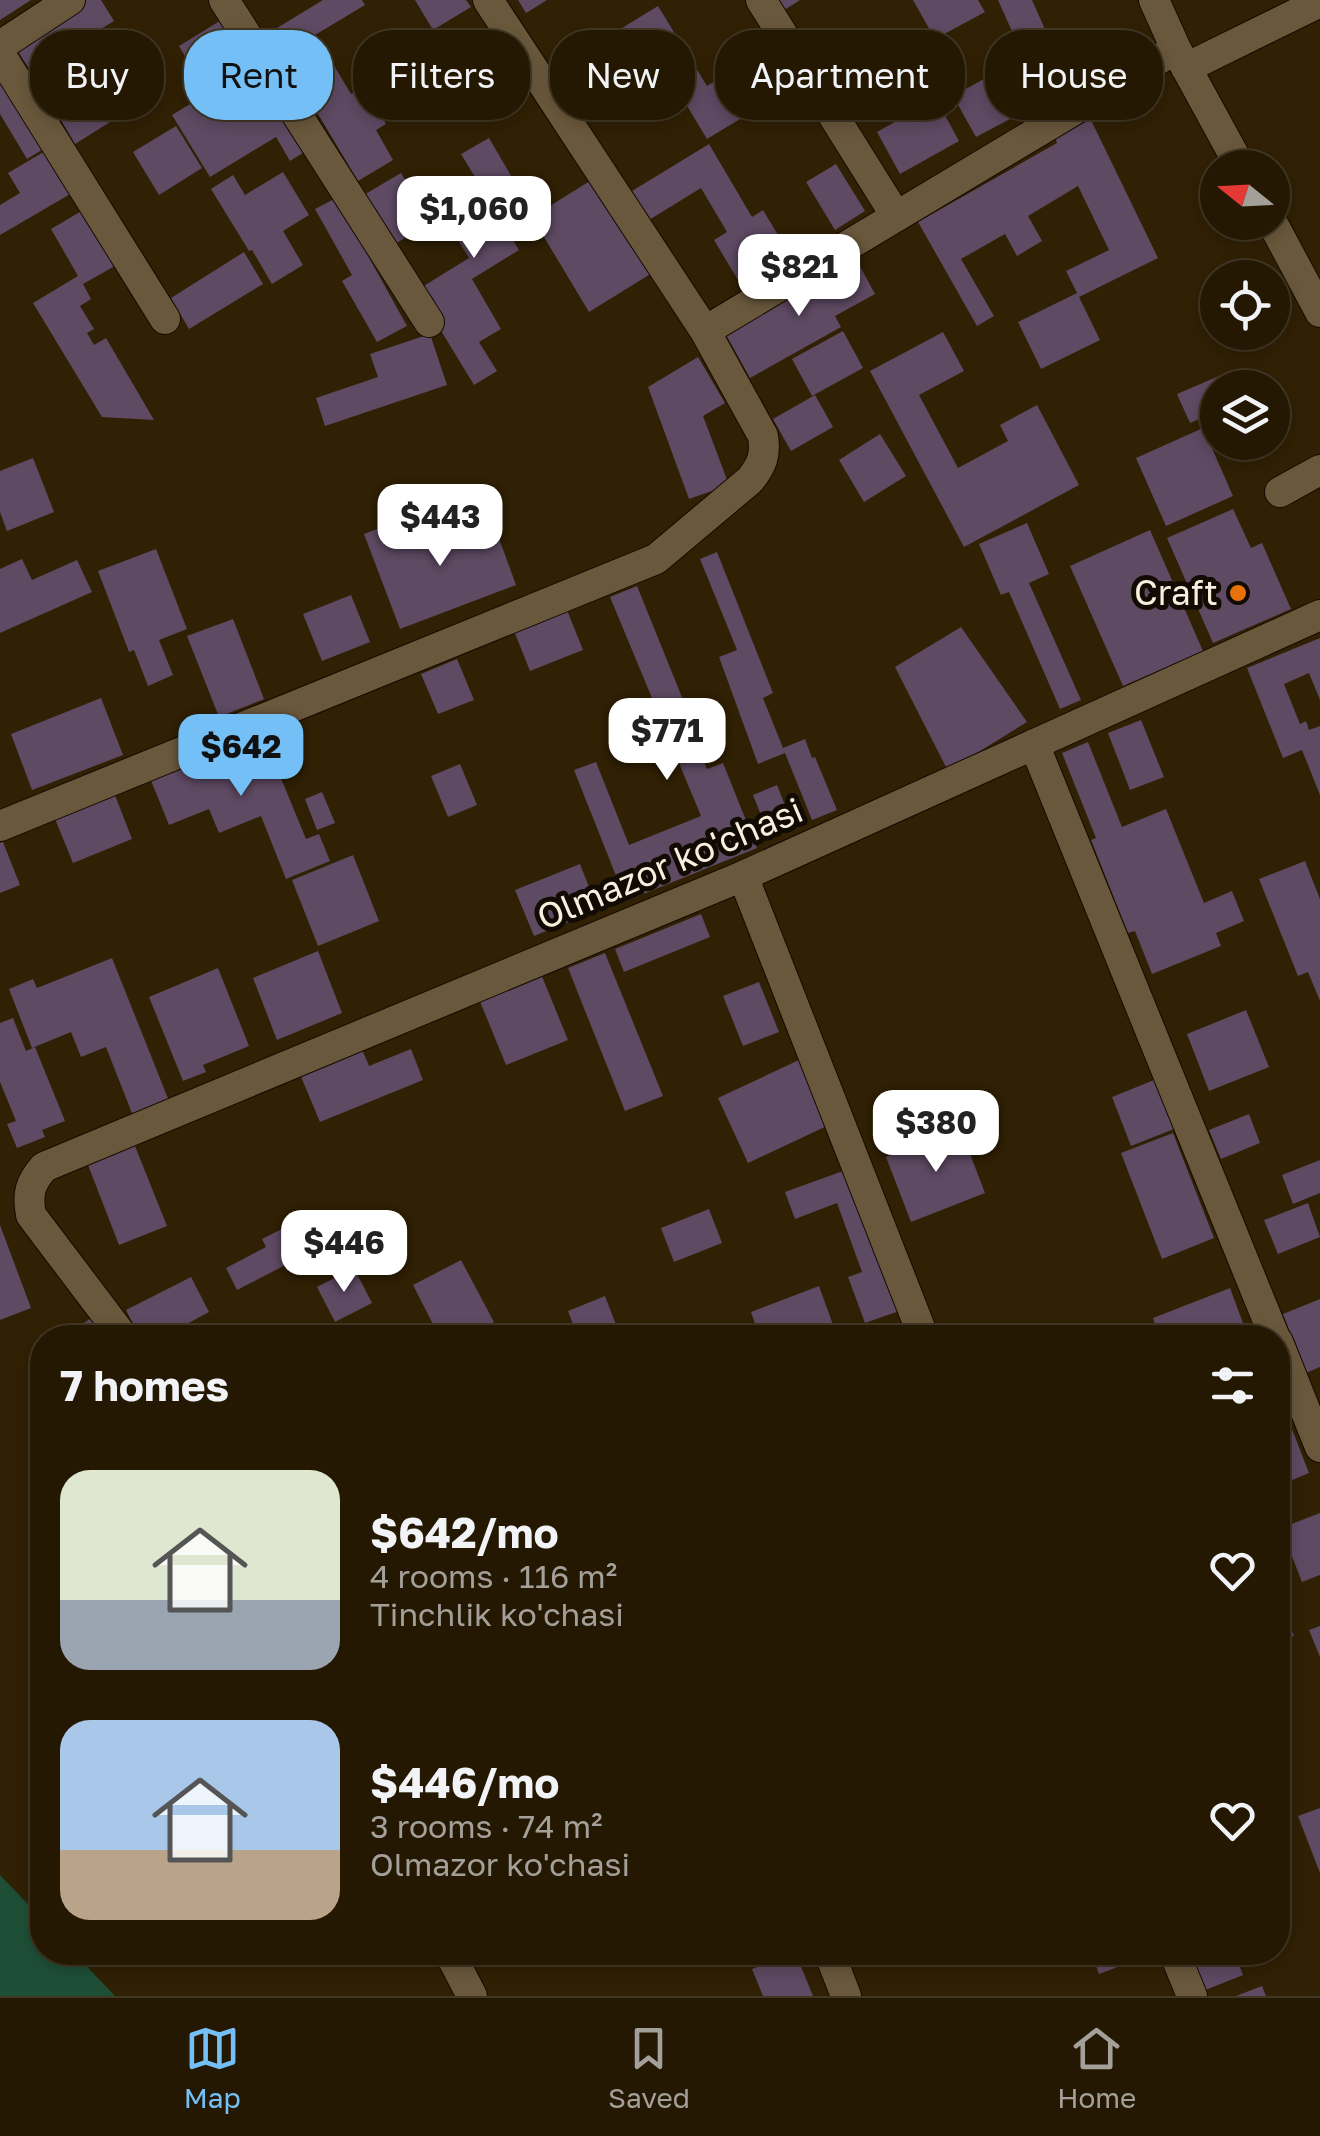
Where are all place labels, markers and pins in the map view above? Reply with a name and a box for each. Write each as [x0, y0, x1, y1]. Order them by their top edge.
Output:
pin: $1,060 [393, 176, 555, 261]
pin: $821 [740, 234, 858, 319]
pin: $443 [381, 484, 499, 569]
place label: Craft [1134, 571, 1218, 613]
marker: Craft [1227, 582, 1249, 604]
pin: $771 [608, 698, 726, 783]
pin: $642 [182, 714, 300, 799]
pin: $380 [877, 1090, 995, 1175]
pin: $446 [285, 1210, 403, 1295]

